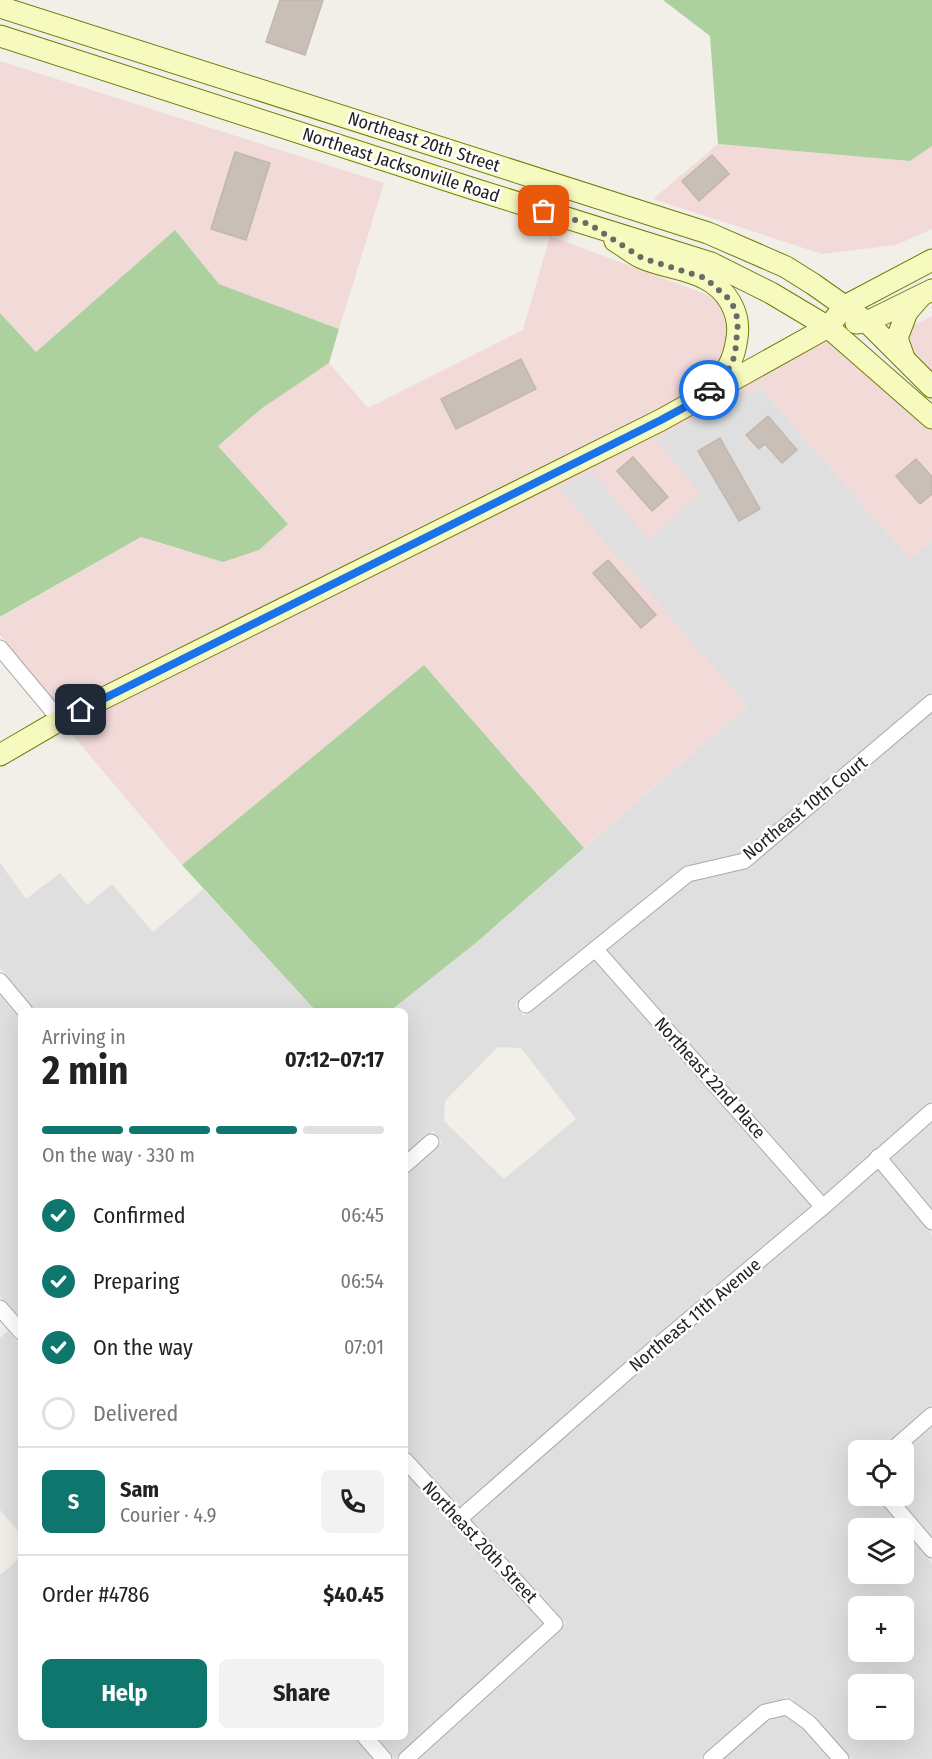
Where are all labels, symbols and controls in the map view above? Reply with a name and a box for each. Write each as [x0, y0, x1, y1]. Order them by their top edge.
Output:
street label: Northeast 20th Street [345, 107, 503, 177]
street label: Northeast Jacksonville Road [300, 123, 502, 207]
pin [518, 185, 569, 236]
icon: bag [527, 194, 560, 227]
courier [679, 360, 739, 420]
icon: car [693, 374, 726, 407]
pin [55, 684, 106, 735]
icon: home [64, 693, 97, 726]
street label: Northeast 10th Court [739, 751, 872, 865]
street label: Northeast 22nd Place [650, 1013, 770, 1143]
text: Arriving in [42, 1025, 126, 1049]
text: 07:12–07:17 [285, 1046, 384, 1073]
text: 2 min [42, 1048, 128, 1094]
text: On the way · 330 m [42, 1143, 195, 1167]
icon: check [42, 1199, 75, 1232]
text: Confirmed [93, 1202, 186, 1229]
text: 06:45 [341, 1203, 384, 1227]
street label: Northeast 11th Avenue [625, 1254, 765, 1376]
icon: check [42, 1265, 75, 1298]
text: Preparing [93, 1268, 179, 1295]
text: 06:54 [340, 1269, 384, 1293]
icon: check [42, 1331, 75, 1364]
text: On the way [93, 1334, 193, 1361]
text: 07:01 [344, 1335, 384, 1359]
text: Delivered [93, 1400, 178, 1427]
map controls [848, 1440, 914, 1740]
button: locate [848, 1440, 914, 1506]
button: phone [321, 1470, 384, 1533]
text: Sam [120, 1476, 159, 1503]
street label: Northeast 20th Street [418, 1477, 542, 1608]
text: S [68, 1488, 79, 1515]
text: Courier · 4.9 [120, 1503, 216, 1527]
button: layers [848, 1518, 914, 1584]
text: Order #4786 [42, 1581, 149, 1608]
text: $40.45 [323, 1581, 384, 1608]
button: + [848, 1596, 914, 1662]
button: Help [42, 1659, 207, 1728]
button: Share [219, 1659, 384, 1728]
button: − [848, 1674, 914, 1740]

